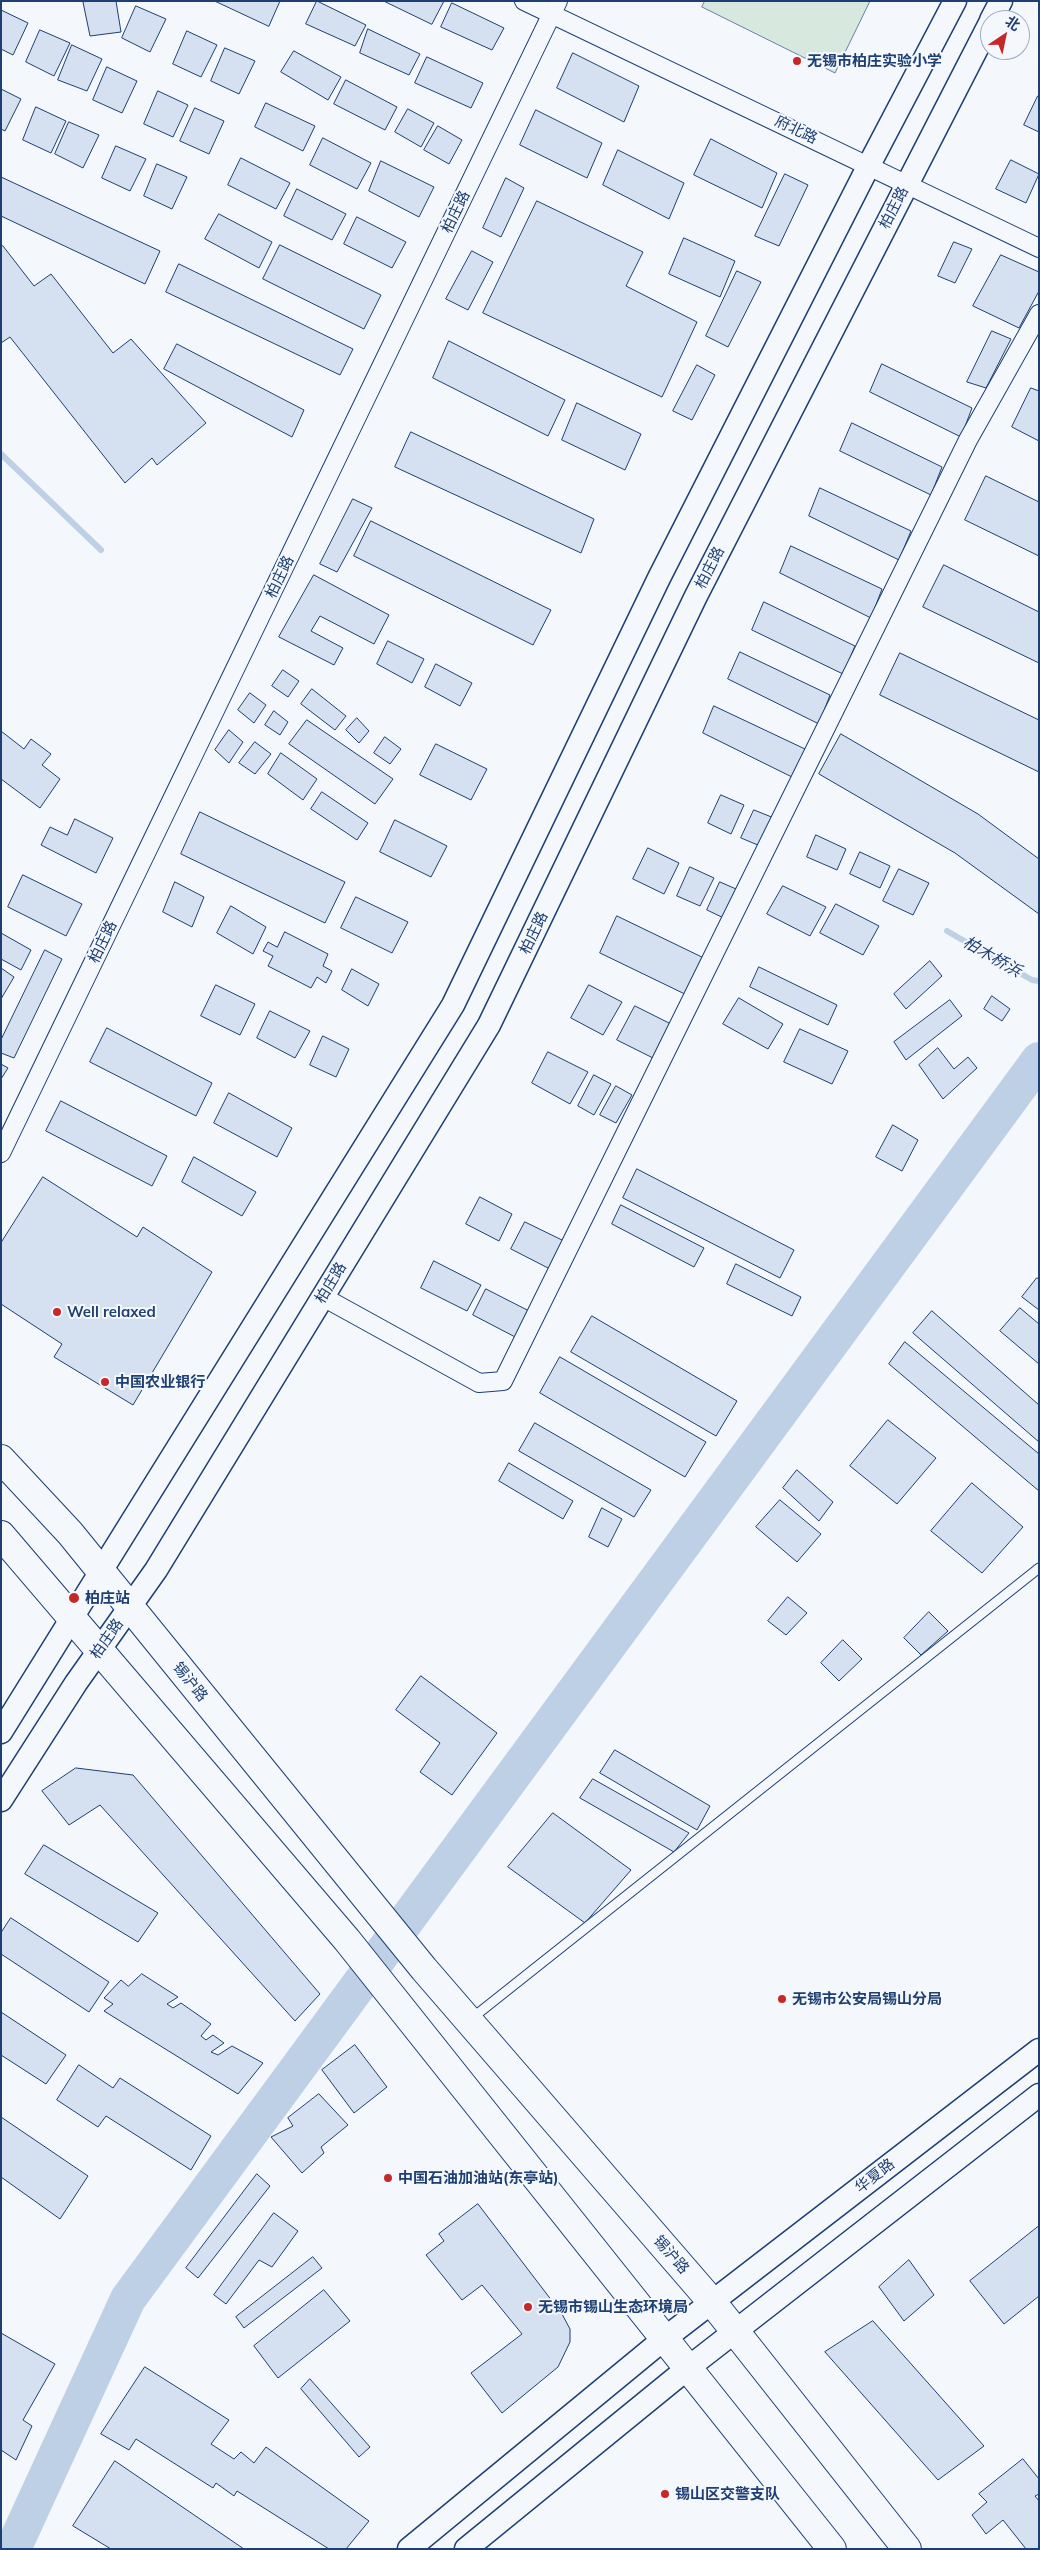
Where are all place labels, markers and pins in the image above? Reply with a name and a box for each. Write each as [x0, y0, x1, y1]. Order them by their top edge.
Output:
place label: 无锡市柏庄实验小学 [807, 52, 942, 70]
marker: 无锡市柏庄实验小学 [791, 55, 803, 67]
place label: Well relaxed [67, 1303, 156, 1321]
marker: Well relaxed [51, 1306, 63, 1318]
place label: 中国农业银行 [115, 1373, 205, 1391]
marker: 中国农业银行 [99, 1376, 111, 1388]
place label: 柏庄站 [85, 1589, 130, 1607]
marker: 柏庄站 [67, 1591, 81, 1605]
place label: 无锡市公安局锡山分局 [792, 1990, 942, 2008]
marker: 无锡市公安局锡山分局 [776, 1993, 788, 2005]
place label: 中国石油加油站(东亭站) [398, 2169, 559, 2187]
marker: 中国石油加油站(东亭站) [382, 2172, 394, 2184]
place label: 无锡市锡山生态环境局 [538, 2298, 688, 2316]
marker: 无锡市锡山生态环境局 [522, 2301, 534, 2313]
place label: 锡山区交警支队 [675, 2485, 780, 2503]
marker: 锡山区交警支队 [659, 2488, 671, 2500]

